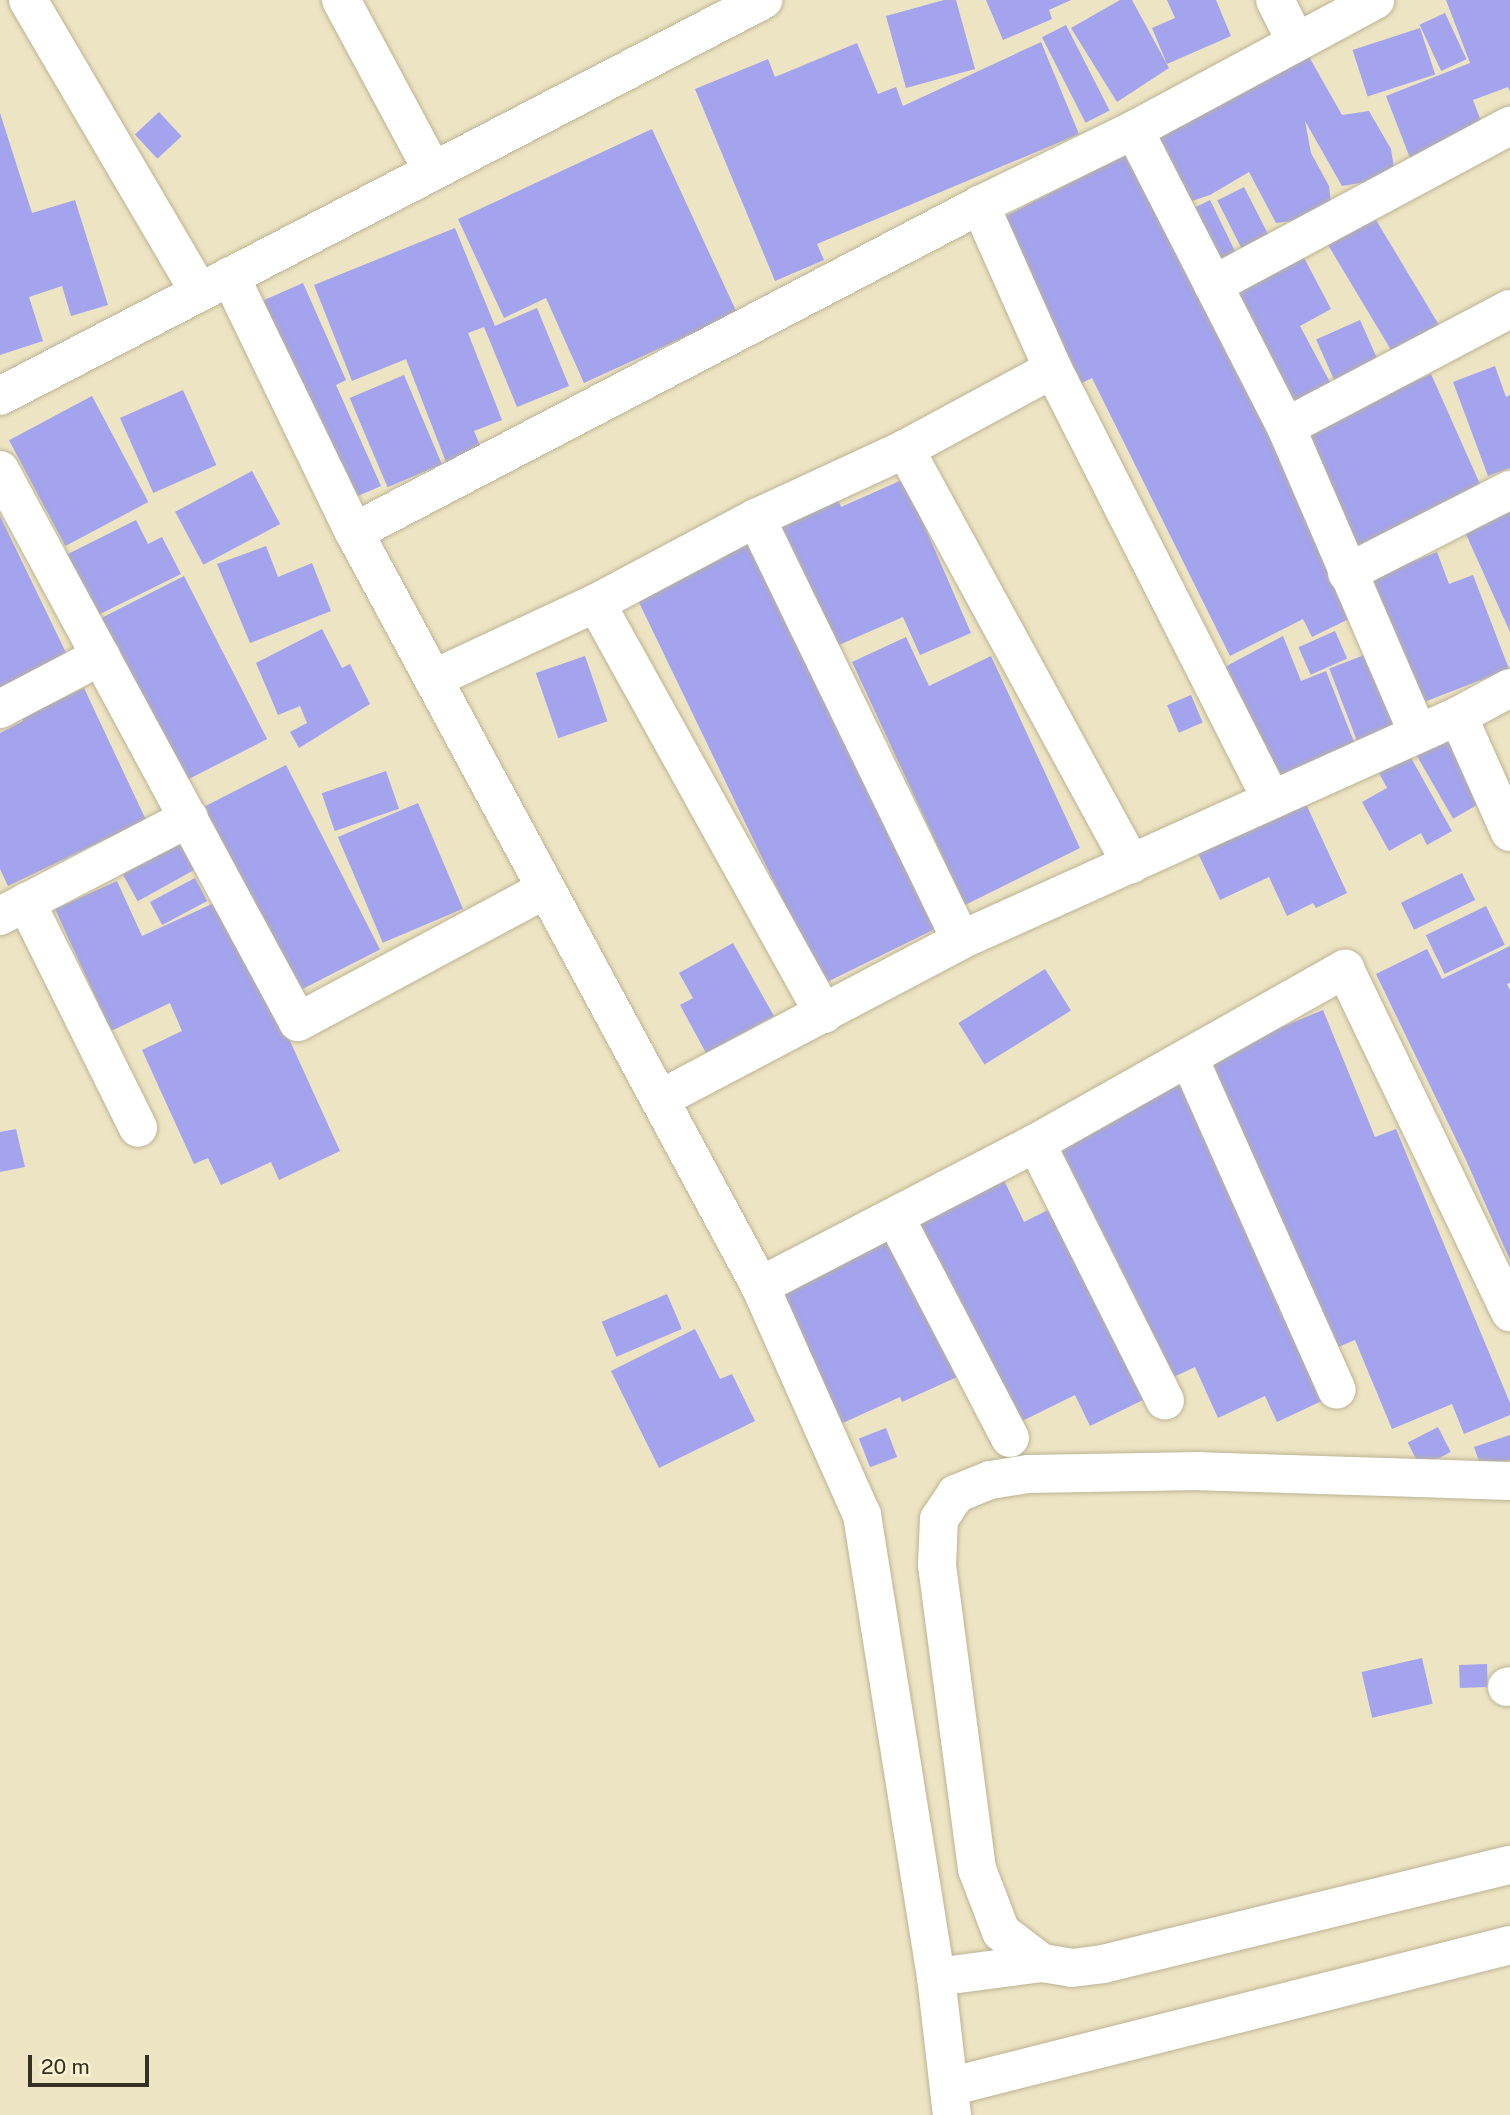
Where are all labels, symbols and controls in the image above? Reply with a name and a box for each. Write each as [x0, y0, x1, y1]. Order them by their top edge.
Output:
scale bar [32, 2042, 152, 2086]
text: 20 m [41, 2054, 90, 2079]

